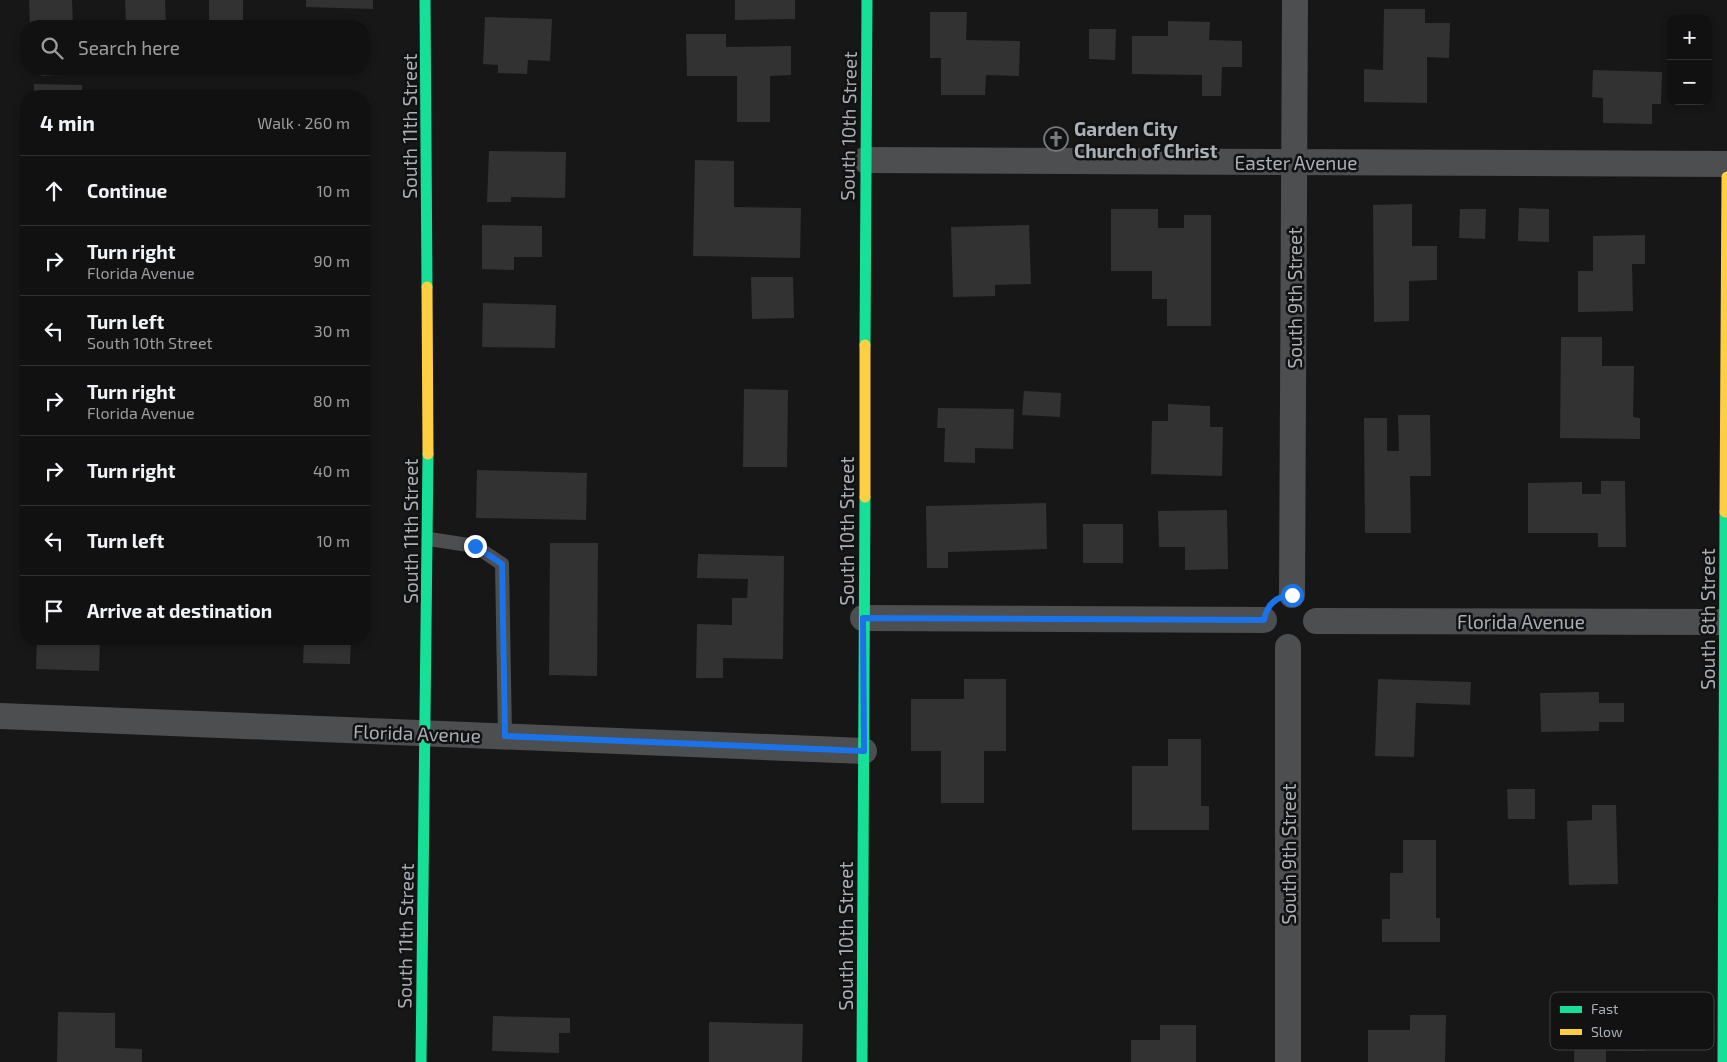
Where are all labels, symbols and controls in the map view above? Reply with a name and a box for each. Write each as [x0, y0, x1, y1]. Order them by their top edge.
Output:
map controls [1667, 15, 1712, 105]
button: + [1667, 15, 1712, 60]
search box [20, 20, 370, 75]
icon: search [38, 34, 66, 62]
text: Search here [78, 36, 180, 59]
street label: South 10th Street [835, 51, 861, 201]
street label: South 11th Street [398, 53, 421, 199]
button: − [1667, 60, 1712, 105]
text: 4 min [40, 110, 95, 135]
text: Walk · 260 m [257, 113, 350, 132]
place label: Garden City Church of Christ [1074, 117, 1218, 162]
church icon: Garden City Church of Christ [1043, 126, 1069, 152]
street label: Easter Avenue [1235, 151, 1357, 174]
icon: ahead [40, 177, 68, 205]
text: Continue [87, 179, 167, 202]
text: 10 m [316, 181, 350, 200]
street label: South 9th Street [1283, 228, 1306, 368]
text: Turn right [87, 240, 175, 263]
icon: right [40, 247, 68, 275]
text: 90 m [314, 251, 350, 270]
text: Florida Avenue [87, 263, 195, 282]
text: Turn left [87, 310, 164, 333]
icon: left [40, 317, 68, 345]
text: 30 m [314, 321, 350, 340]
text: South 10th Street [87, 333, 213, 352]
text: Turn right [87, 380, 175, 403]
icon: right [40, 387, 68, 415]
text: 80 m [313, 391, 350, 410]
text: Florida Avenue [87, 403, 195, 422]
street label: South 10th Street [835, 456, 858, 606]
icon: right [40, 457, 68, 485]
street label: South 11th Street [399, 458, 422, 604]
text: Turn right [87, 459, 175, 482]
text: 40 m [313, 461, 350, 480]
icon: left [40, 527, 68, 555]
text: Turn left [87, 529, 164, 552]
text: 10 m [316, 531, 350, 550]
route end [464, 535, 487, 558]
street label: South 8th Street [1696, 548, 1719, 690]
route start [1281, 584, 1304, 607]
icon: arrive [40, 597, 68, 625]
text: Arrive at destination [87, 599, 272, 622]
street label: Florida Avenue [1457, 610, 1585, 633]
street label: Florida Avenue [353, 719, 481, 747]
street label: South 9th Street [1277, 784, 1300, 924]
street label: South 10th Street [834, 861, 857, 1011]
street label: South 11th Street [392, 863, 418, 1009]
legend [1550, 992, 1714, 1050]
text: Fast [1591, 1000, 1618, 1017]
text: Slow [1591, 1023, 1623, 1040]

